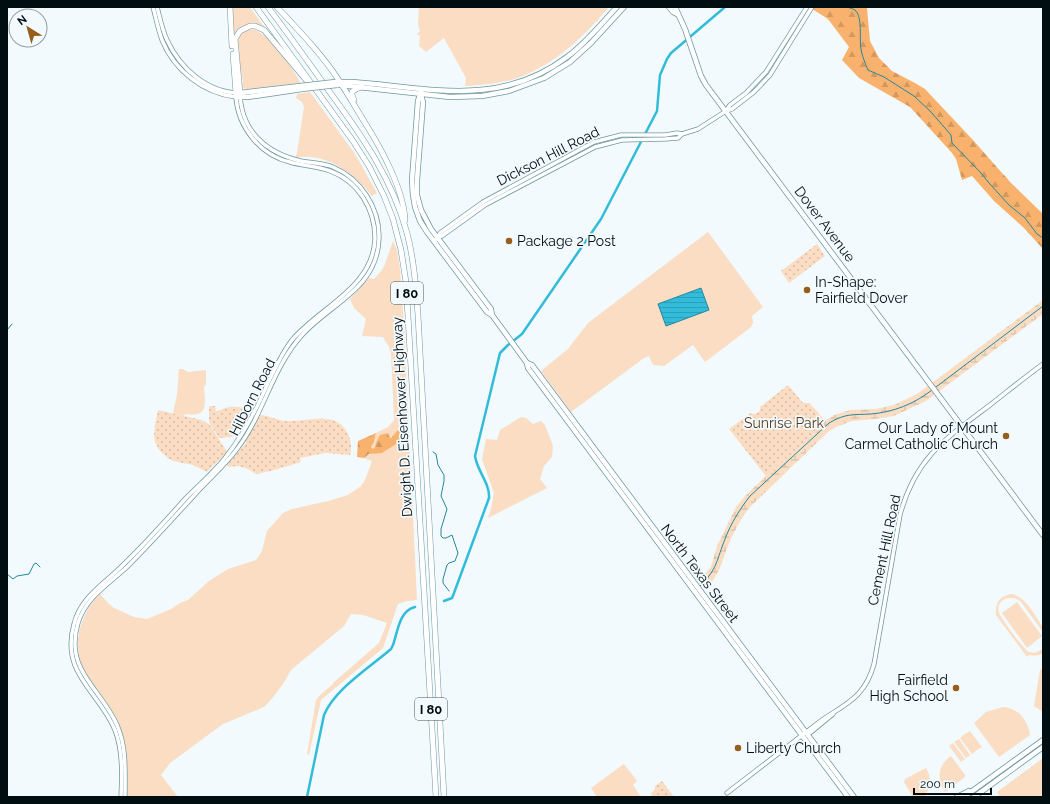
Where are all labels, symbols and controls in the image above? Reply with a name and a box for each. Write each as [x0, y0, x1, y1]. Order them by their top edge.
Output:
north arrow [8, 8, 48, 48]
text: N [15, 13, 30, 28]
street label: Dickson Hill Road [494, 123, 602, 189]
street label: Dover Avenue [791, 183, 859, 265]
place label: Package 2 Post [517, 233, 616, 249]
marker: Package 2 Post [504, 236, 514, 246]
place label: In-Shape: Fairfield Dover [815, 274, 908, 306]
road number: I 80 [391, 282, 423, 304]
marker: In-Shape: Fairfield Dover [802, 285, 812, 295]
street label: Dwight D. Eisenhower Highway [389, 316, 415, 517]
street label: Hilborn Road [226, 356, 278, 438]
park label: Sunrise Park [744, 415, 825, 431]
place label: Our Lady of Mount Carmel Catholic Church [845, 420, 998, 452]
marker: Our Lady of Mount Carmel Catholic Church [1001, 431, 1011, 441]
street label: Cement Hill Road [864, 493, 904, 607]
street label: North Texas Street [658, 521, 742, 625]
place label: Fairfield High School [869, 672, 948, 704]
marker: Fairfield High School [951, 683, 961, 693]
road number: I 80 [415, 698, 447, 720]
place label: Liberty Church [746, 740, 841, 756]
marker: Liberty Church [733, 743, 743, 753]
scale bar [914, 770, 991, 796]
text: 200 m [920, 777, 955, 791]

